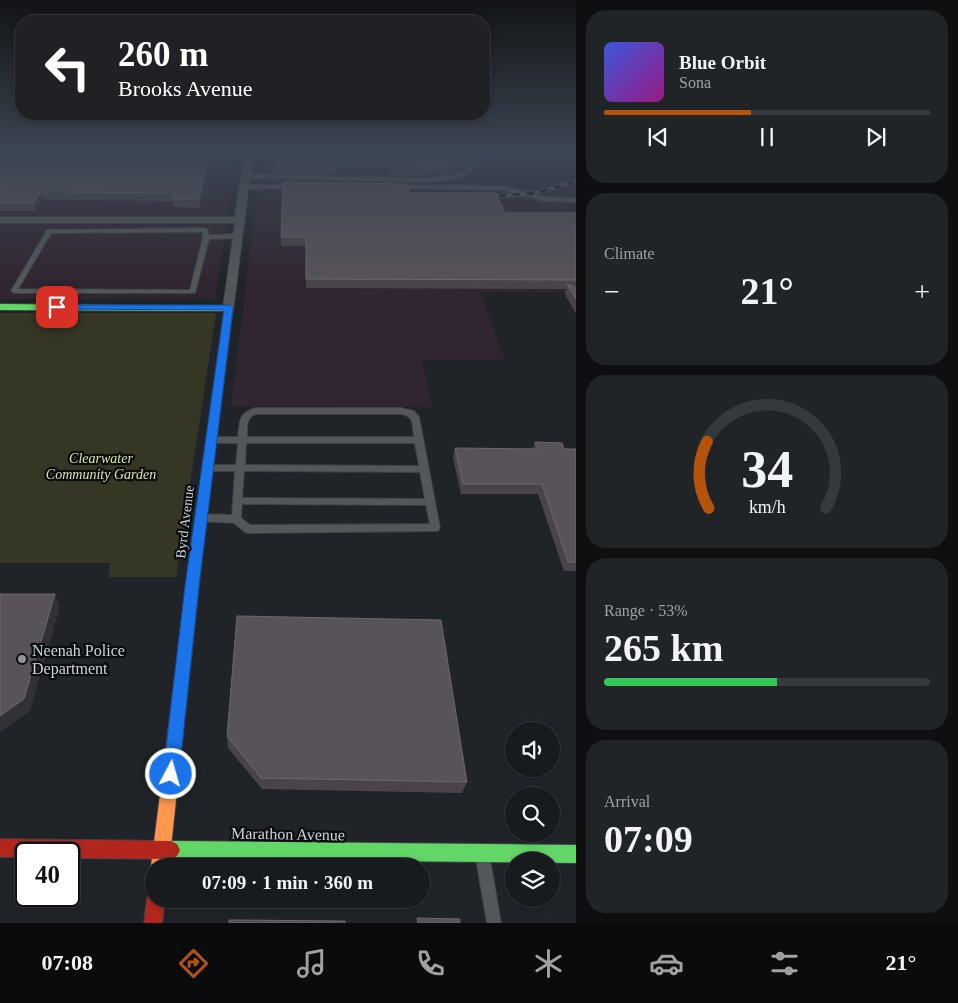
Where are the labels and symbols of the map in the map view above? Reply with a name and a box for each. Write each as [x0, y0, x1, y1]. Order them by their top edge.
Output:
pin [36, 286, 78, 328]
park label: Clearwater Community Garden [46, 451, 156, 482]
street label: Byrd Avenue [173, 485, 197, 559]
place label: Neenah Police Department [32, 642, 125, 678]
marker: Neenah Police Department [16, 653, 28, 665]
position arrow [144, 747, 196, 799]
street label: Marathon Avenue [231, 825, 345, 843]
speed limit sign: 40 [15, 842, 80, 907]

